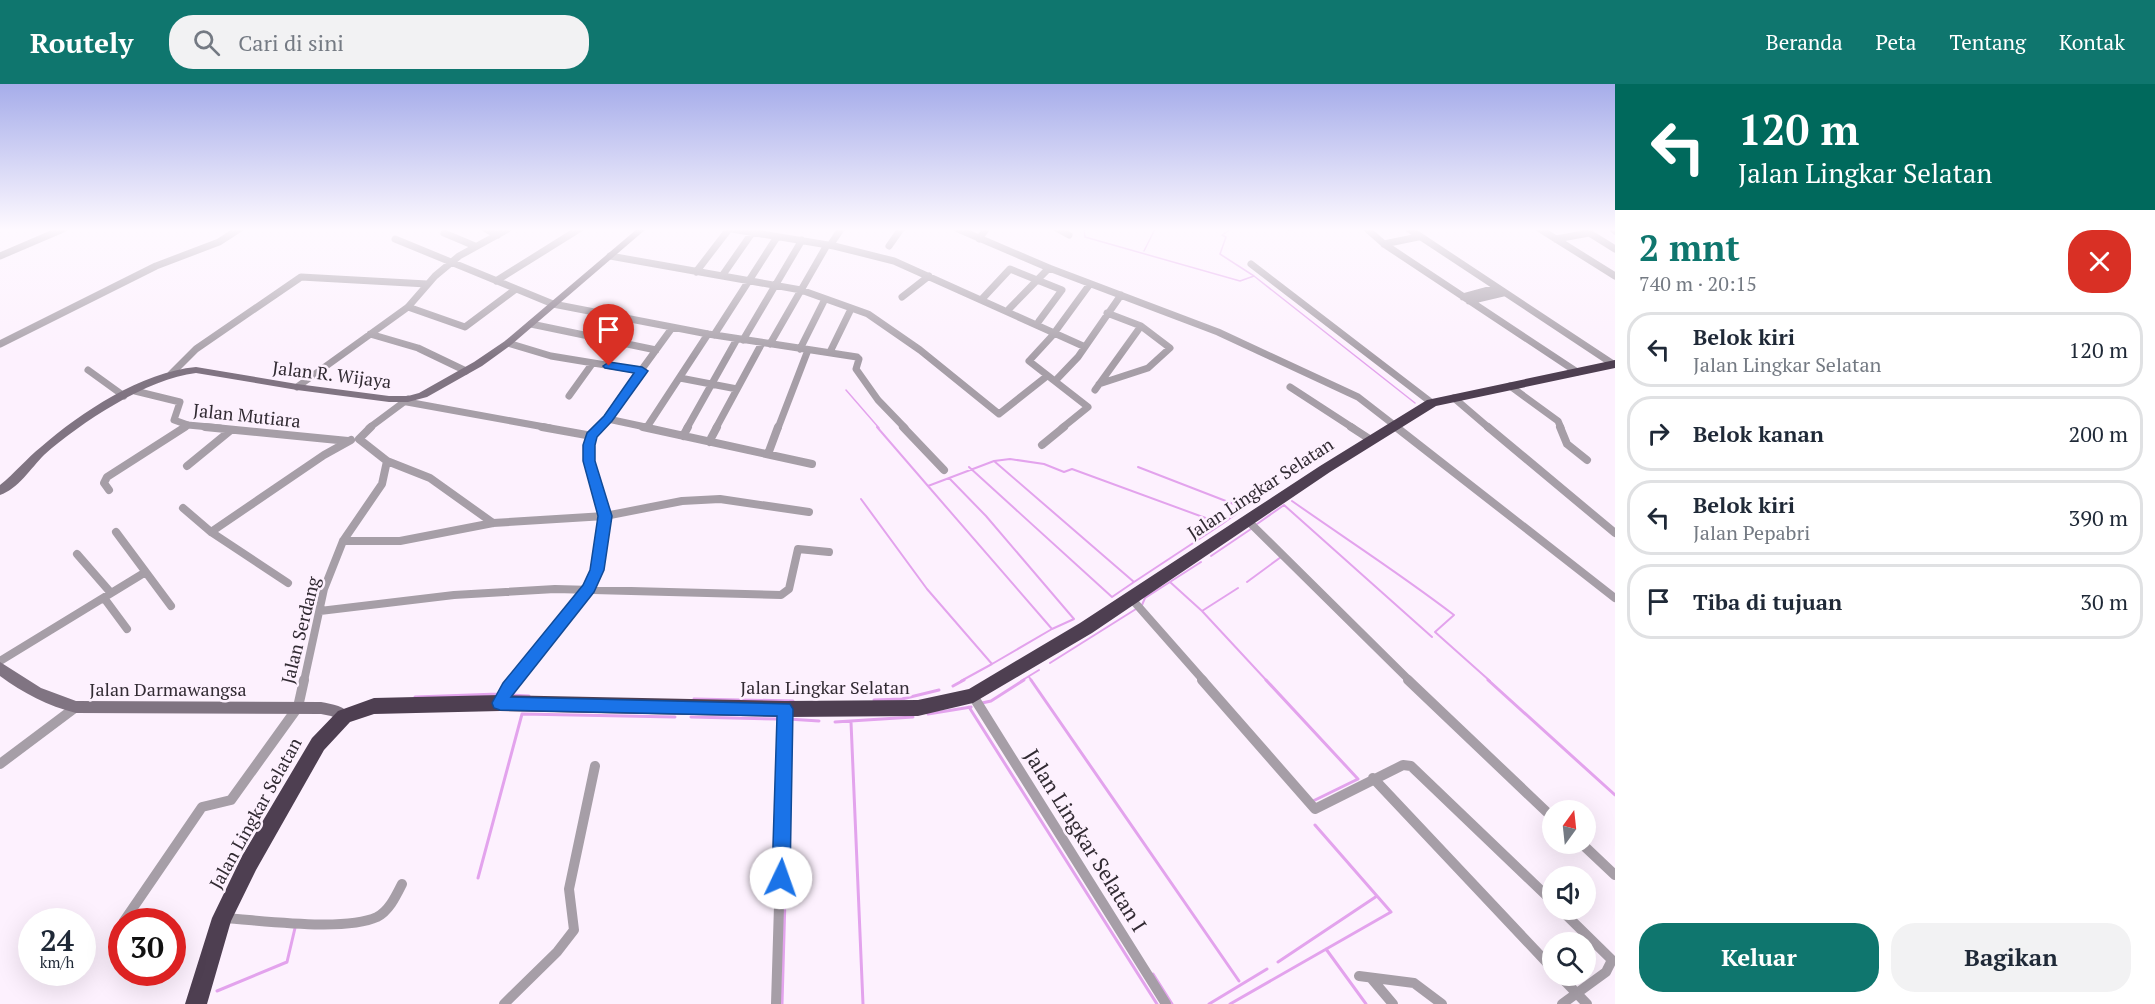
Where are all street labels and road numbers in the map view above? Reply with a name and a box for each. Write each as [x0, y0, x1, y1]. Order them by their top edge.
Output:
street label: Jalan R. Wijaya [271, 355, 393, 393]
street label: Jalan Mutiara [192, 397, 302, 433]
street label: Jalan Lingkar Selatan [1182, 432, 1338, 544]
street label: Jalan Serdang [275, 573, 325, 686]
street label: Jalan Lingkar Selatan [740, 675, 910, 699]
street label: Jalan Darmawangsa [89, 677, 247, 701]
street label: Jalan Lingkar Selatan [203, 733, 307, 893]
street label: Jalan Lingkar Selatan I [1018, 743, 1154, 937]

